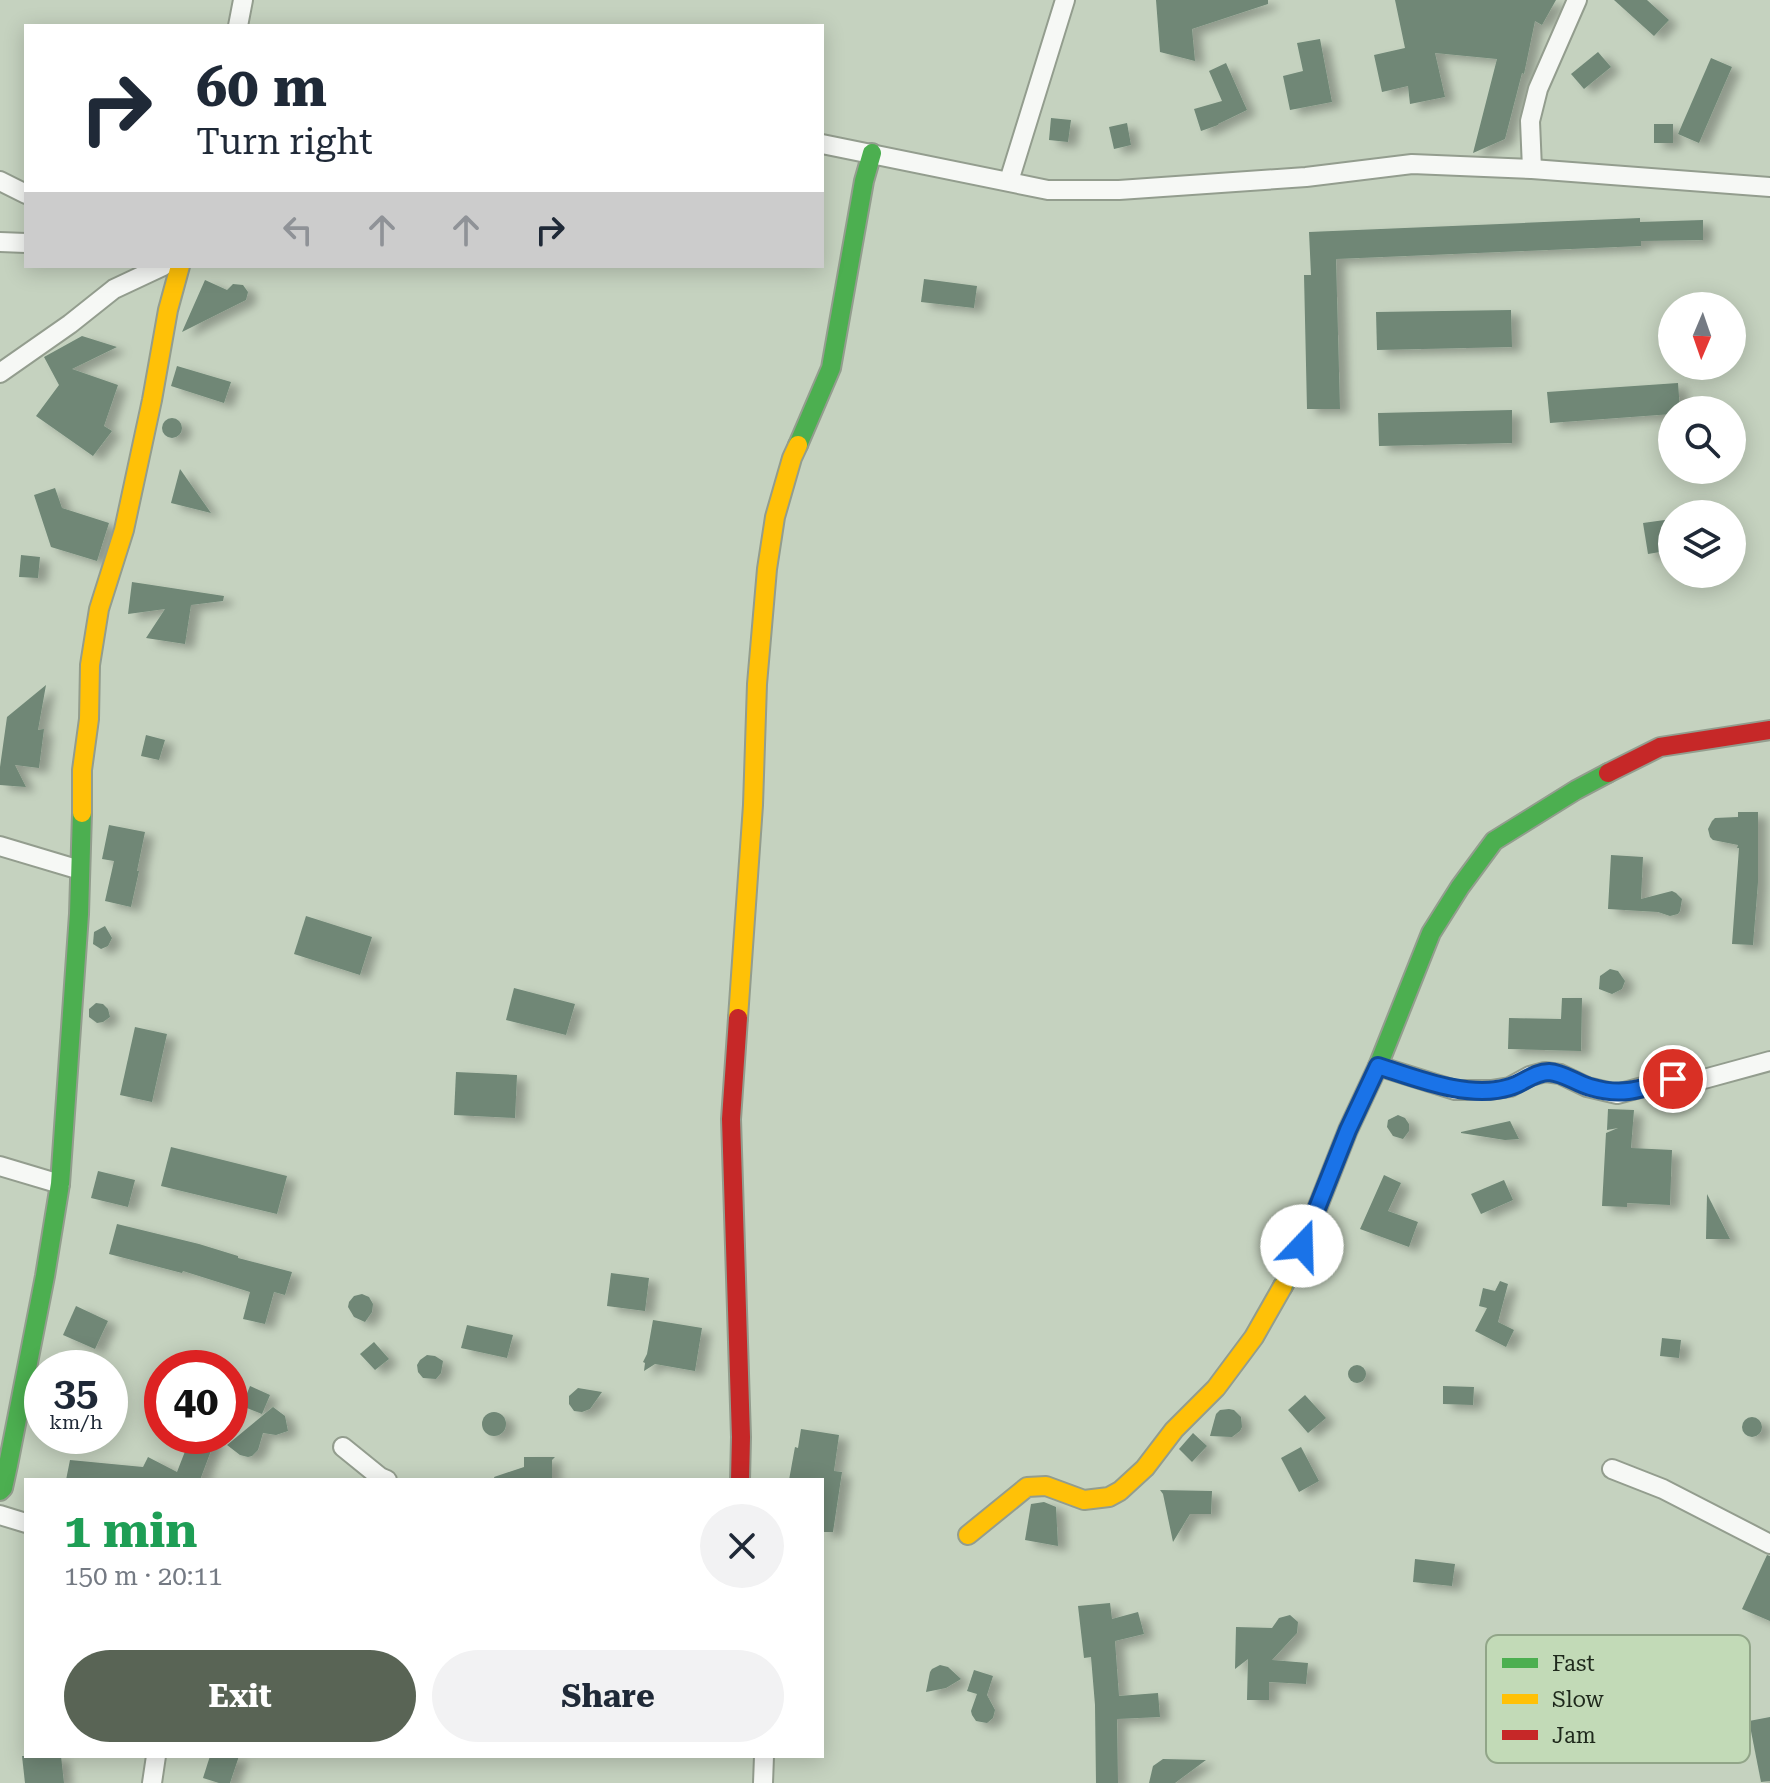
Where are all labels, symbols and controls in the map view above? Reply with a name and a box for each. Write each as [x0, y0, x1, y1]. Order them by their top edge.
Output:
text: 60 m [196, 54, 327, 120]
icon: right [64, 56, 168, 160]
text: Turn right [196, 121, 373, 163]
icon: left [276, 208, 320, 252]
icon: ahead [360, 208, 404, 252]
icon: ahead [444, 208, 488, 252]
icon: right [528, 208, 572, 252]
north arrow [1658, 292, 1746, 380]
map controls [1658, 292, 1746, 588]
button: search [1658, 396, 1746, 484]
button: layers [1658, 500, 1746, 588]
pin [1639, 1045, 1707, 1113]
icon: arrive [1651, 1057, 1695, 1101]
position arrow [1260, 1204, 1344, 1288]
speed limit sign: 40 [144, 1350, 248, 1454]
text: 35 [54, 1368, 98, 1415]
text: km/h [49, 1410, 103, 1434]
text: 1 min [64, 1503, 197, 1559]
button: close [700, 1504, 784, 1588]
text: 150 m · 20:11 [64, 1561, 223, 1591]
legend [1486, 1635, 1750, 1763]
button: Exit [64, 1650, 416, 1742]
button: Share [432, 1650, 784, 1742]
text: Fast [1552, 1651, 1595, 1676]
text: Slow [1552, 1687, 1605, 1712]
text: Jam [1552, 1723, 1596, 1748]

